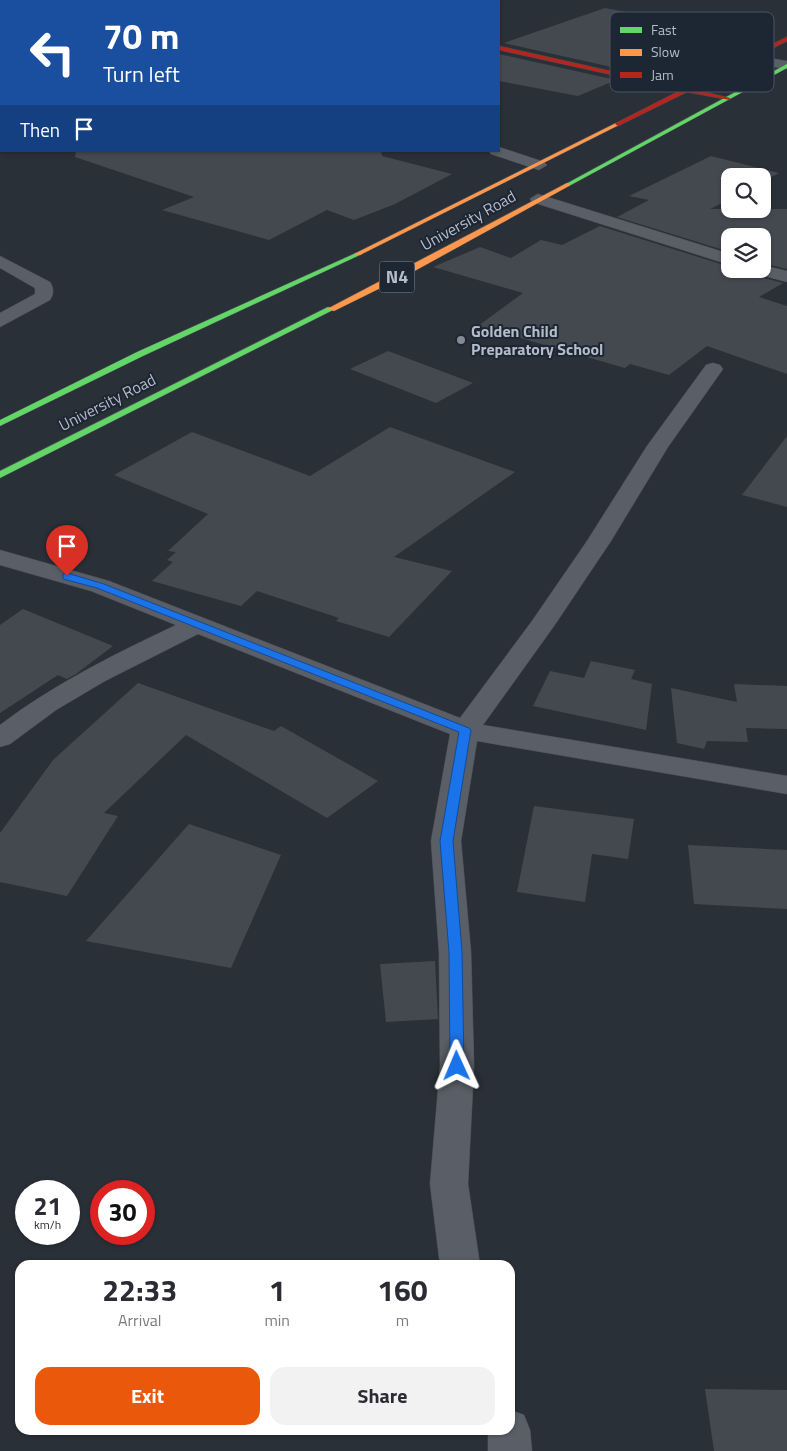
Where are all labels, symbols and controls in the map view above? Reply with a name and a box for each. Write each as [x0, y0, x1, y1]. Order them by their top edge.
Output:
text: 70 m [103, 9, 179, 63]
legend [610, 12, 774, 92]
text: Fast [651, 19, 676, 40]
icon: left [20, 20, 85, 85]
text: Slow [651, 41, 680, 62]
text: Turn left [103, 57, 180, 91]
text: Jam [651, 64, 674, 85]
text: Then [20, 115, 60, 144]
icon: arrive [70, 115, 98, 143]
map controls [721, 168, 771, 278]
button: search [721, 168, 771, 218]
street label: University Road [416, 184, 520, 256]
button: layers [721, 228, 771, 278]
road number: N4 [380, 262, 414, 292]
place label: Golden Child Preparatory School [471, 319, 603, 361]
marker: Golden Child Preparatory School [455, 334, 467, 346]
street label: University Road [54, 367, 160, 437]
pin [46, 525, 88, 576]
icon: arrive [53, 532, 81, 560]
position arrow [430, 1039, 482, 1091]
speed limit sign: 30 [90, 1180, 155, 1245]
text: 21 [33, 1187, 62, 1225]
text: km/h [34, 1215, 61, 1234]
text: 22:33 [102, 1267, 177, 1313]
text: 1 [269, 1267, 286, 1313]
text: 160 [377, 1267, 428, 1313]
text: Arrival [118, 1308, 161, 1332]
text: min [264, 1308, 290, 1332]
text: m [396, 1308, 409, 1332]
button: Exit [35, 1367, 260, 1425]
button: Share [270, 1367, 495, 1425]

